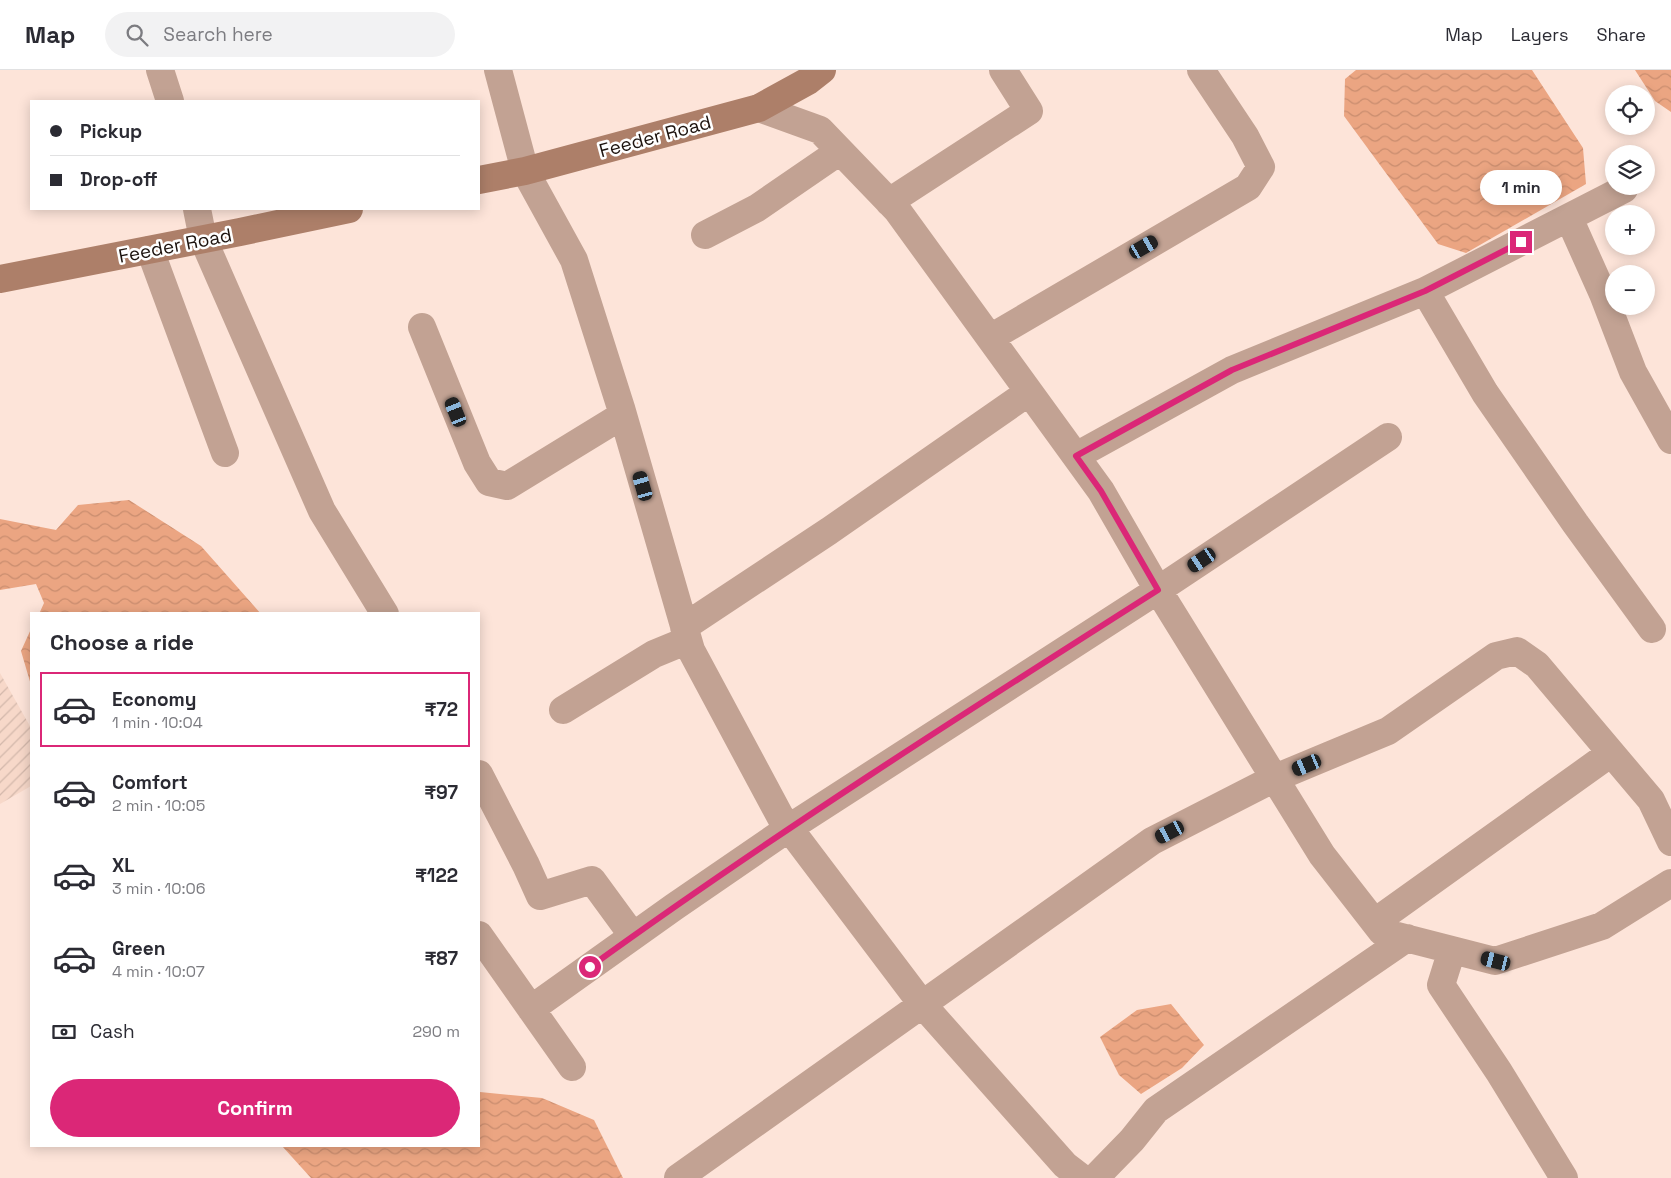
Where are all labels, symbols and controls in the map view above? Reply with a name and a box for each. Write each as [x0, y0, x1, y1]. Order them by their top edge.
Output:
search box [105, 12, 455, 57]
text: Map [25, 19, 75, 50]
icon: search [123, 21, 151, 49]
text: Search here [163, 22, 273, 47]
text: Map [1445, 23, 1483, 46]
text: Layers [1511, 23, 1568, 46]
text: Share [1596, 23, 1646, 46]
map controls [1605, 85, 1655, 315]
button: locate [1605, 85, 1655, 135]
street label: Feeder Road [596, 110, 714, 163]
text: Pickup [80, 119, 142, 144]
button: layers [1605, 145, 1655, 195]
text: Drop-off [80, 167, 158, 192]
callout: 1 min [1480, 170, 1562, 204]
text: 1 min [1501, 177, 1541, 198]
button: + [1605, 205, 1655, 255]
street label: Feeder Road [116, 222, 234, 269]
route end [1510, 231, 1532, 253]
car [1127, 233, 1160, 261]
button: − [1605, 265, 1655, 315]
car [443, 395, 468, 429]
car [631, 470, 654, 502]
car [1185, 545, 1218, 575]
text: Choose a ride [50, 628, 194, 656]
icon: car [52, 687, 97, 732]
text: Economy [112, 687, 196, 712]
text: ₹72 [424, 697, 458, 722]
text: 1 min · 10:04 [112, 712, 203, 733]
car [1290, 752, 1323, 778]
icon: car [52, 770, 97, 815]
text: Comfort [112, 770, 188, 795]
text: ₹97 [424, 780, 458, 805]
text: 2 min · 10:05 [112, 795, 205, 816]
car [1153, 819, 1186, 845]
icon: car [52, 853, 97, 898]
text: XL [112, 853, 135, 878]
text: ₹122 [415, 863, 458, 888]
text: 3 min · 10:06 [112, 878, 206, 899]
icon: car [52, 936, 97, 981]
text: Green [112, 936, 165, 961]
text: ₹87 [424, 946, 458, 971]
car [1479, 950, 1512, 972]
route start [579, 956, 601, 978]
text: 4 min · 10:07 [112, 961, 205, 982]
icon: cash [50, 1018, 78, 1046]
text: Cash [90, 1019, 135, 1044]
text: 290 m [412, 1021, 460, 1042]
button: Confirm [50, 1079, 460, 1137]

